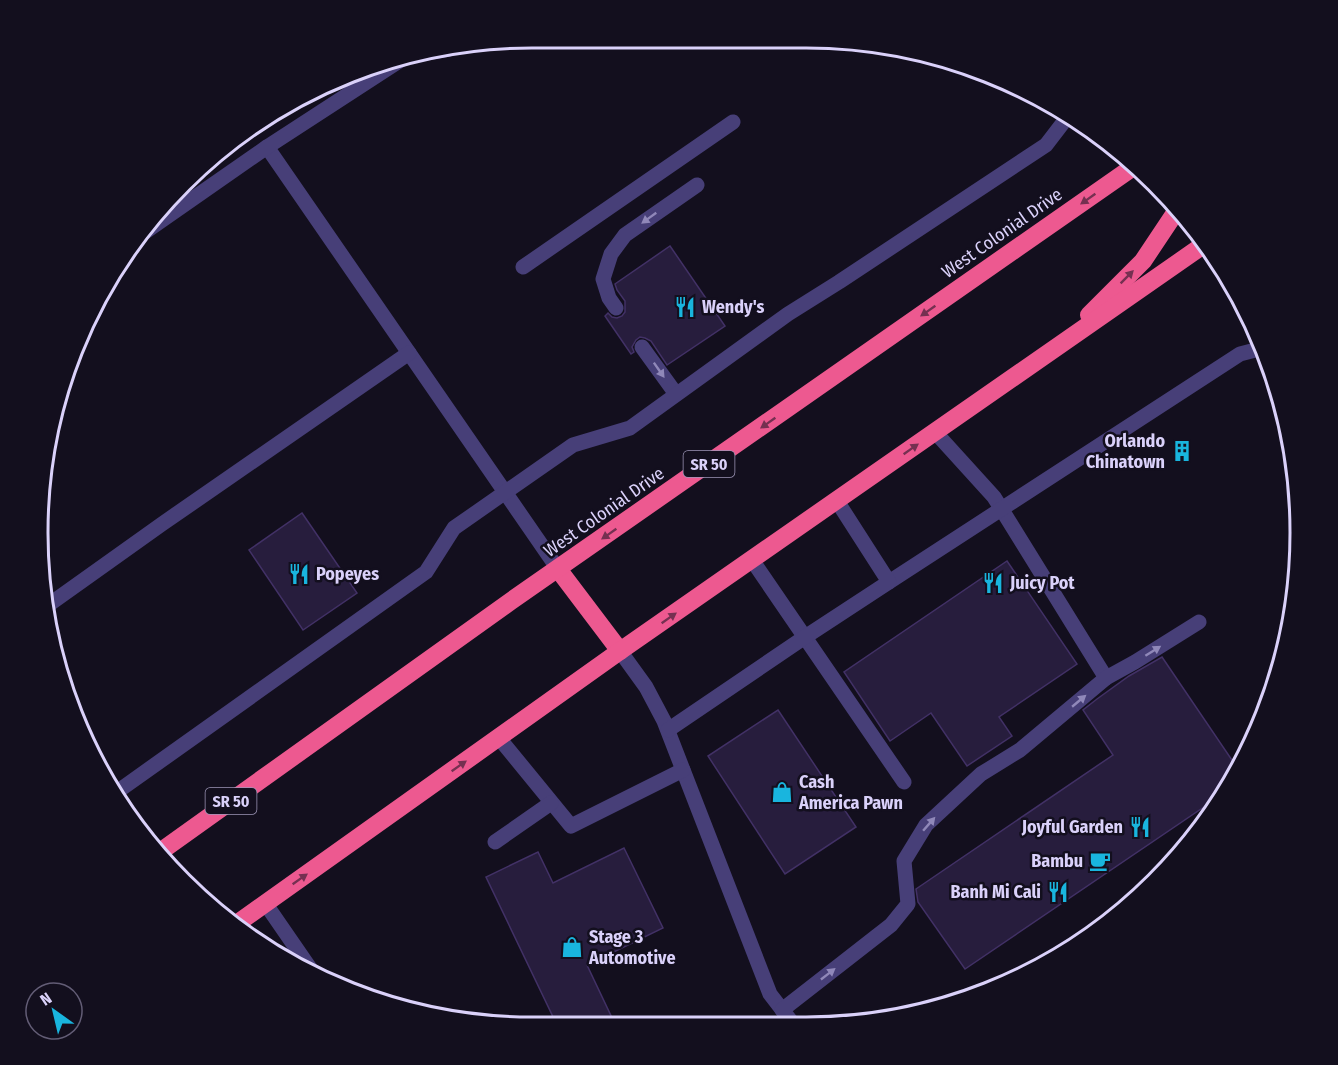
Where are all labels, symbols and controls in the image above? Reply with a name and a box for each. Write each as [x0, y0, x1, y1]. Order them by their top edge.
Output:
street label: West Colonial Drive [937, 183, 1067, 283]
one-way arrow [1080, 193, 1096, 205]
one-way arrow [641, 212, 657, 224]
one-way arrow [1120, 269, 1134, 284]
restaurant icon: Wendy's [673, 295, 697, 319]
place label: Wendy's [702, 296, 765, 318]
one-way arrow [921, 305, 937, 317]
one-way arrow [653, 362, 665, 378]
one-way arrow [761, 417, 777, 429]
place label: Orlando Chinatown [1086, 430, 1165, 473]
building icon: Orlando Chinatown [1170, 439, 1194, 463]
one-way arrow [902, 443, 918, 455]
road number: SR 50 [684, 451, 734, 477]
street label: West Colonial Drive [539, 462, 669, 562]
one-way arrow [601, 528, 617, 540]
restaurant icon: Popeyes [287, 562, 311, 586]
place label: Popeyes [316, 563, 379, 585]
restaurant icon: Juicy Pot [981, 571, 1005, 595]
place label: Juicy Pot [1009, 572, 1075, 594]
one-way arrow [660, 612, 676, 624]
one-way arrow [1145, 645, 1161, 656]
one-way arrow [1071, 694, 1087, 707]
one-way arrow [451, 760, 467, 772]
place label: Cash America Pawn [798, 771, 903, 814]
shop icon: Cash America Pawn [770, 780, 794, 804]
road number: SR 50 [206, 788, 256, 814]
restaurant icon: Joyful Garden [1128, 815, 1152, 839]
place label: Joyful Garden [1021, 816, 1123, 838]
one-way arrow [922, 817, 935, 832]
cafe icon: Bambu [1088, 849, 1112, 873]
place label: Bambu [1031, 850, 1083, 872]
one-way arrow [292, 873, 308, 885]
restaurant icon: Banh Mi Cali [1046, 880, 1070, 904]
place label: Banh Mi Cali [950, 881, 1041, 903]
place label: Stage 3 Automotive [588, 926, 676, 969]
shop icon: Stage 3 Automotive [560, 935, 584, 959]
one-way arrow [820, 968, 836, 981]
north arrow [24, 981, 84, 1041]
text: N [37, 988, 55, 1010]

